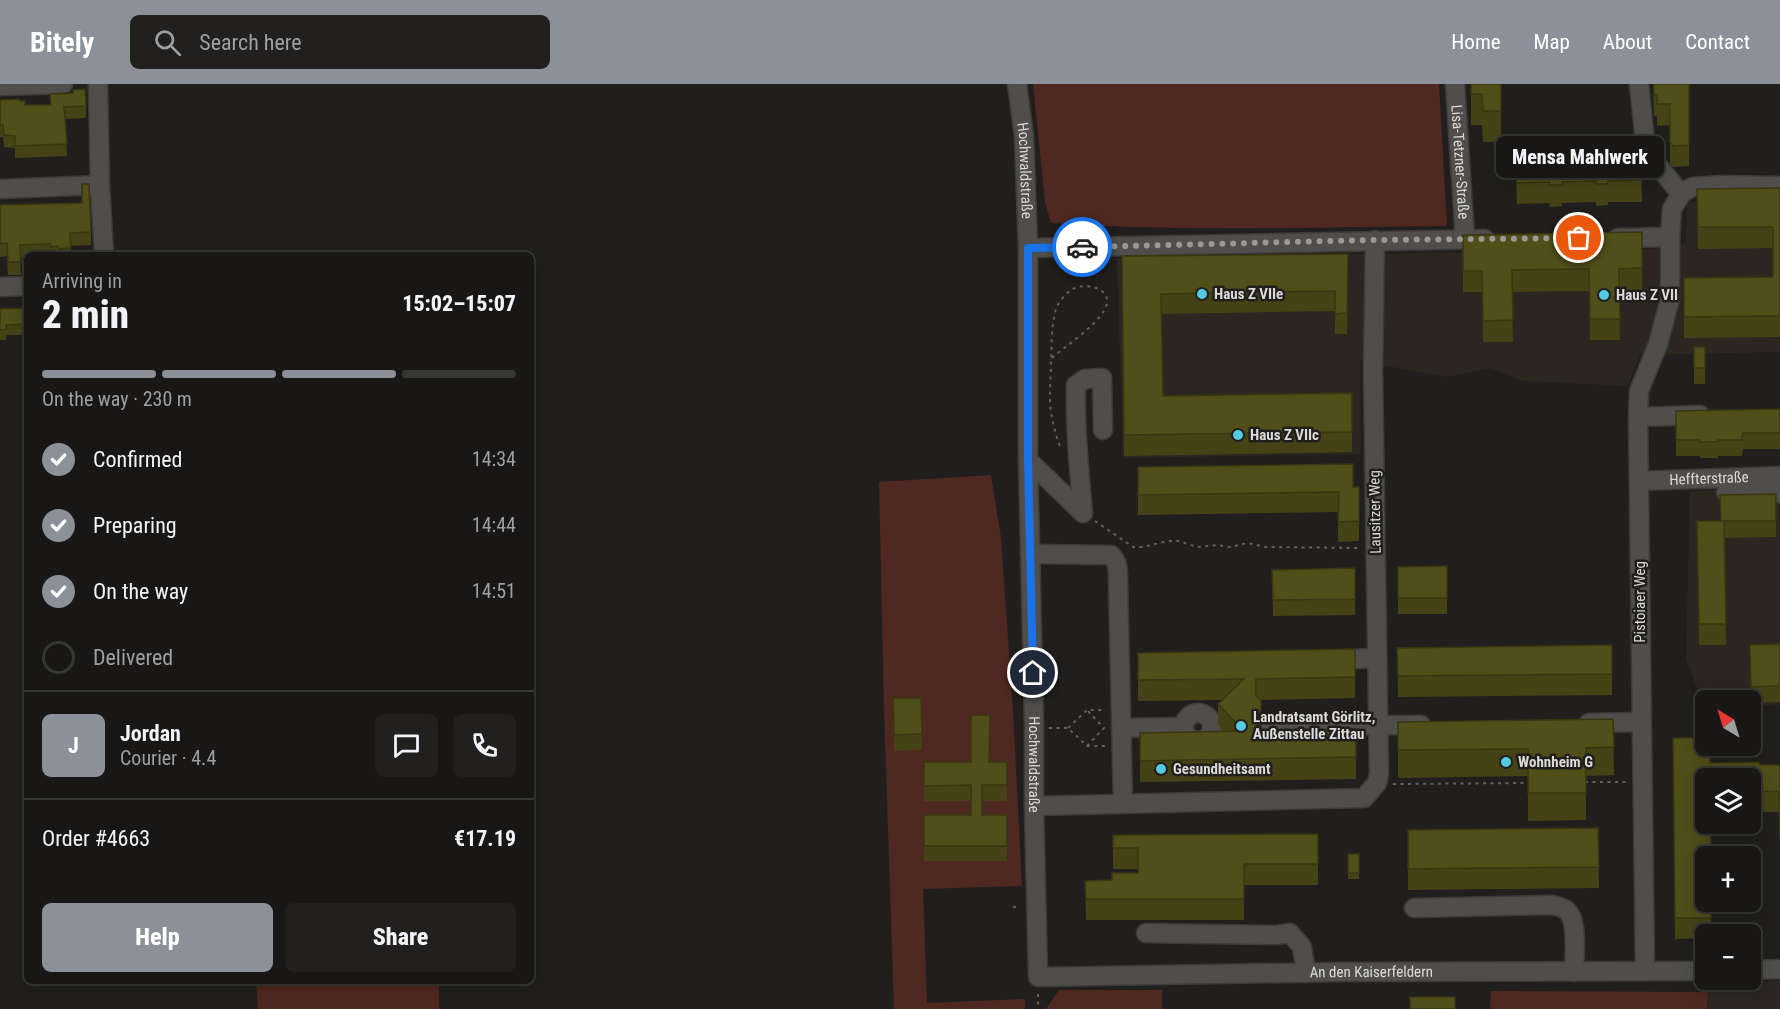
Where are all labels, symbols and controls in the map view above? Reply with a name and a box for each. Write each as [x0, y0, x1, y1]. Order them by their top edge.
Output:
search box [130, 15, 550, 69]
text: Bitely [30, 26, 94, 59]
icon: search [151, 26, 184, 59]
text: Search here [199, 30, 302, 55]
text: Home [1451, 30, 1501, 54]
text: Map [1534, 30, 1570, 54]
text: About [1603, 30, 1652, 54]
text: Contact [1685, 30, 1750, 54]
street label: Lisa-Tetzner-Straße [1447, 104, 1473, 220]
street label: Hochwaldstraße [1013, 121, 1036, 219]
callout: Mensa Mahlwerk [1495, 136, 1663, 178]
text: Mensa Mahlwerk [1512, 145, 1648, 169]
pin [1553, 212, 1604, 263]
courier [1052, 217, 1112, 277]
icon: bag [1562, 221, 1595, 254]
icon: car [1066, 231, 1099, 264]
text: Arriving in [42, 269, 122, 293]
place label: Haus Z VIIe [1214, 285, 1283, 303]
place label: Haus Z VII [1616, 286, 1678, 304]
marker: Haus Z VIIe [1195, 287, 1209, 301]
marker: Haus Z VII [1597, 288, 1611, 302]
text: 15:02–15:07 [402, 291, 516, 316]
text: 2 min [42, 292, 129, 338]
text: On the way · 230 m [42, 387, 192, 411]
place label: Haus Z VIIc [1250, 426, 1319, 444]
marker: Haus Z VIIc [1231, 428, 1245, 442]
icon: check [42, 443, 75, 476]
text: Confirmed [93, 447, 182, 472]
text: 14:34 [472, 447, 516, 471]
street label: Heffterstraße [1669, 468, 1749, 489]
street label: Lausitzer Weg [1365, 470, 1385, 554]
icon: check [42, 509, 75, 542]
text: Preparing [93, 513, 177, 538]
text: 14:44 [472, 513, 516, 537]
street label: Pistoiaer Weg [1631, 561, 1649, 643]
icon: check [42, 575, 75, 608]
text: On the way [93, 579, 188, 604]
text: 14:51 [472, 579, 516, 603]
text: Delivered [93, 645, 173, 670]
pin [1007, 647, 1058, 698]
icon: home [1016, 656, 1049, 689]
north arrow [1695, 690, 1761, 756]
map controls [1695, 690, 1761, 990]
place label: Landratsamt Görlitz, Außenstelle Zittau [1253, 708, 1375, 743]
button: chat [375, 714, 438, 777]
button: phone [453, 714, 516, 777]
street label: Hochwaldstraße [1025, 716, 1043, 813]
marker: Landratsamt Görlitz, Außenstelle Zittau [1234, 719, 1248, 733]
text: Jordan [120, 721, 181, 746]
text: J [68, 733, 79, 758]
text: Courier · 4.4 [120, 746, 216, 770]
place label: Wohnheim G [1518, 753, 1593, 771]
marker: Wohnheim G [1499, 755, 1513, 769]
place label: Gesundheitsamt [1173, 760, 1271, 778]
marker: Gesundheitsamt [1154, 762, 1168, 776]
button: layers [1695, 768, 1761, 834]
text: Order #4663 [42, 826, 150, 851]
text: €17.19 [454, 826, 516, 851]
button: + [1695, 846, 1761, 912]
button: Help [42, 903, 273, 972]
button: Share [285, 903, 516, 972]
button: − [1695, 924, 1761, 990]
street label: An den Kaiserfeldern [1309, 963, 1433, 981]

